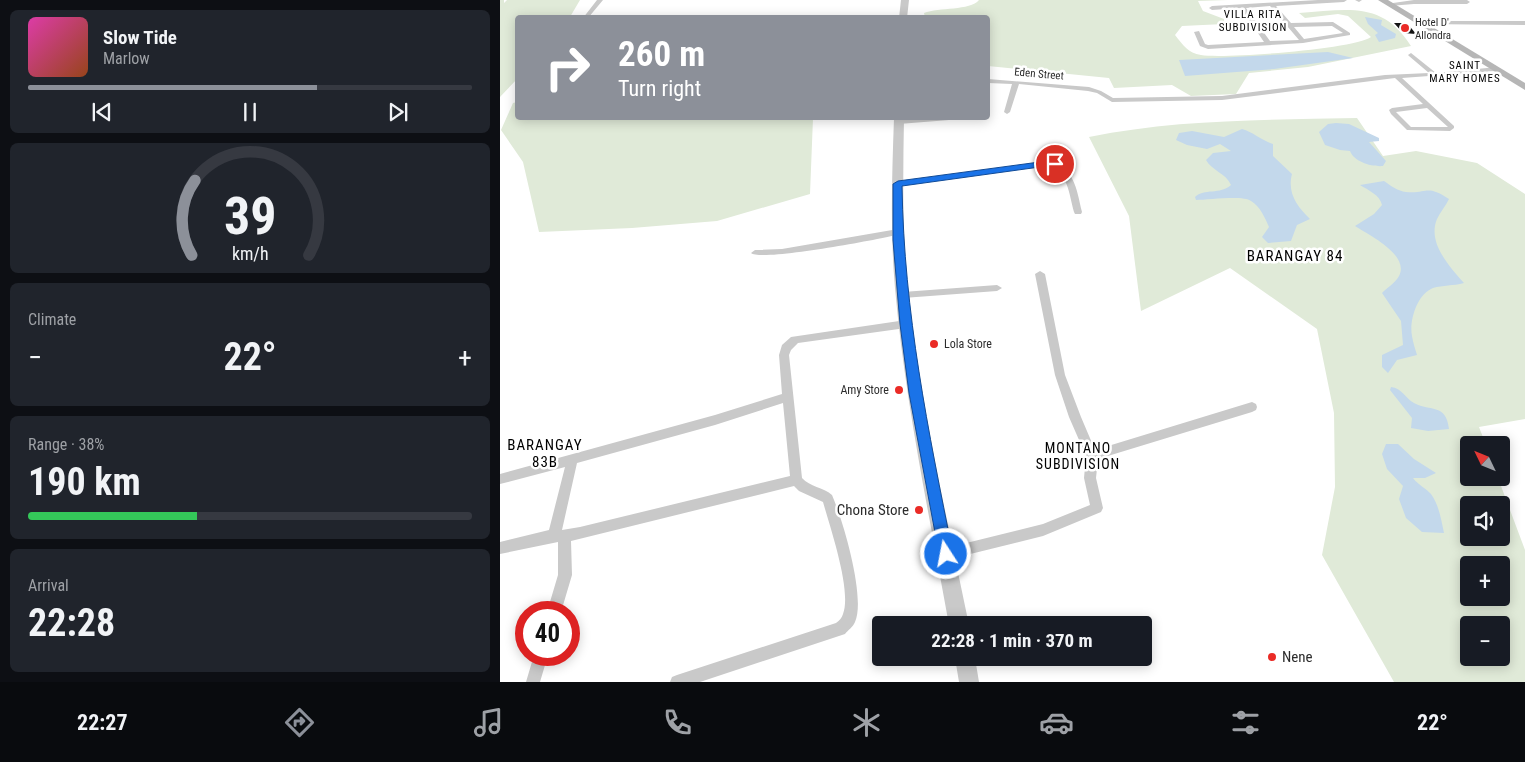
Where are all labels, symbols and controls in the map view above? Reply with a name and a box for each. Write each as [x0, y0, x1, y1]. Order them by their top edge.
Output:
district label: VILLA RITA SUBDIVISION [1219, 8, 1287, 34]
place label: Hotel D' Allondra [1415, 16, 1451, 42]
marker: Hotel D' Allondra [1399, 22, 1411, 34]
text: Slow Tide [103, 26, 177, 49]
text: 260 m [618, 34, 705, 75]
icon: right [535, 35, 600, 100]
text: Marlow [103, 49, 150, 68]
district label: SAINT MARY HOMES [1429, 59, 1501, 85]
street label: Eden Street [1014, 65, 1064, 83]
text: Turn right [618, 76, 701, 101]
icon: previous [88, 98, 116, 126]
icon: pause [236, 98, 264, 126]
icon: next [384, 98, 412, 126]
pin [1034, 143, 1076, 185]
icon: arrive [1041, 150, 1069, 178]
text: 39 [224, 186, 276, 247]
text: km/h [232, 243, 268, 264]
district label: BARANGAY 84 [1247, 247, 1343, 265]
text: Climate [28, 310, 76, 329]
text: 22° [223, 335, 277, 379]
place label: Lola Store [944, 337, 992, 351]
marker: Lola Store [928, 338, 940, 350]
text: − [28, 341, 42, 374]
text: + [458, 341, 472, 374]
place label: Amy Store [840, 383, 889, 397]
marker: Amy Store [893, 384, 905, 396]
text: Range · 38% [28, 435, 104, 454]
district label: BARANGAY 83B [507, 436, 583, 471]
north arrow [1460, 436, 1510, 486]
map controls [1460, 436, 1510, 666]
district label: MONTANO SUBDIVISION [1036, 440, 1120, 472]
text: 190 km [28, 460, 141, 504]
button: sound [1460, 496, 1510, 546]
place label: Chona Store [837, 501, 909, 519]
marker: Chona Store [913, 504, 925, 516]
position arrow [919, 527, 971, 579]
button: + [1460, 556, 1510, 606]
text: Arrival [28, 576, 69, 595]
text: 22:28 [28, 601, 115, 645]
speed limit sign: 40 [515, 601, 580, 666]
button: − [1460, 616, 1510, 666]
text: 22:28 · 1 min · 370 m [931, 629, 1093, 652]
place label: Nene [1282, 648, 1313, 666]
marker: Nene [1266, 651, 1278, 663]
icon: directions [282, 705, 317, 740]
icon: music [471, 705, 506, 740]
icon: phone [660, 705, 695, 740]
icon: climate [849, 705, 884, 740]
icon: car [1039, 705, 1074, 740]
icon: filters [1228, 705, 1263, 740]
text: 22:27 [77, 710, 128, 735]
text: 22° [1417, 710, 1448, 735]

